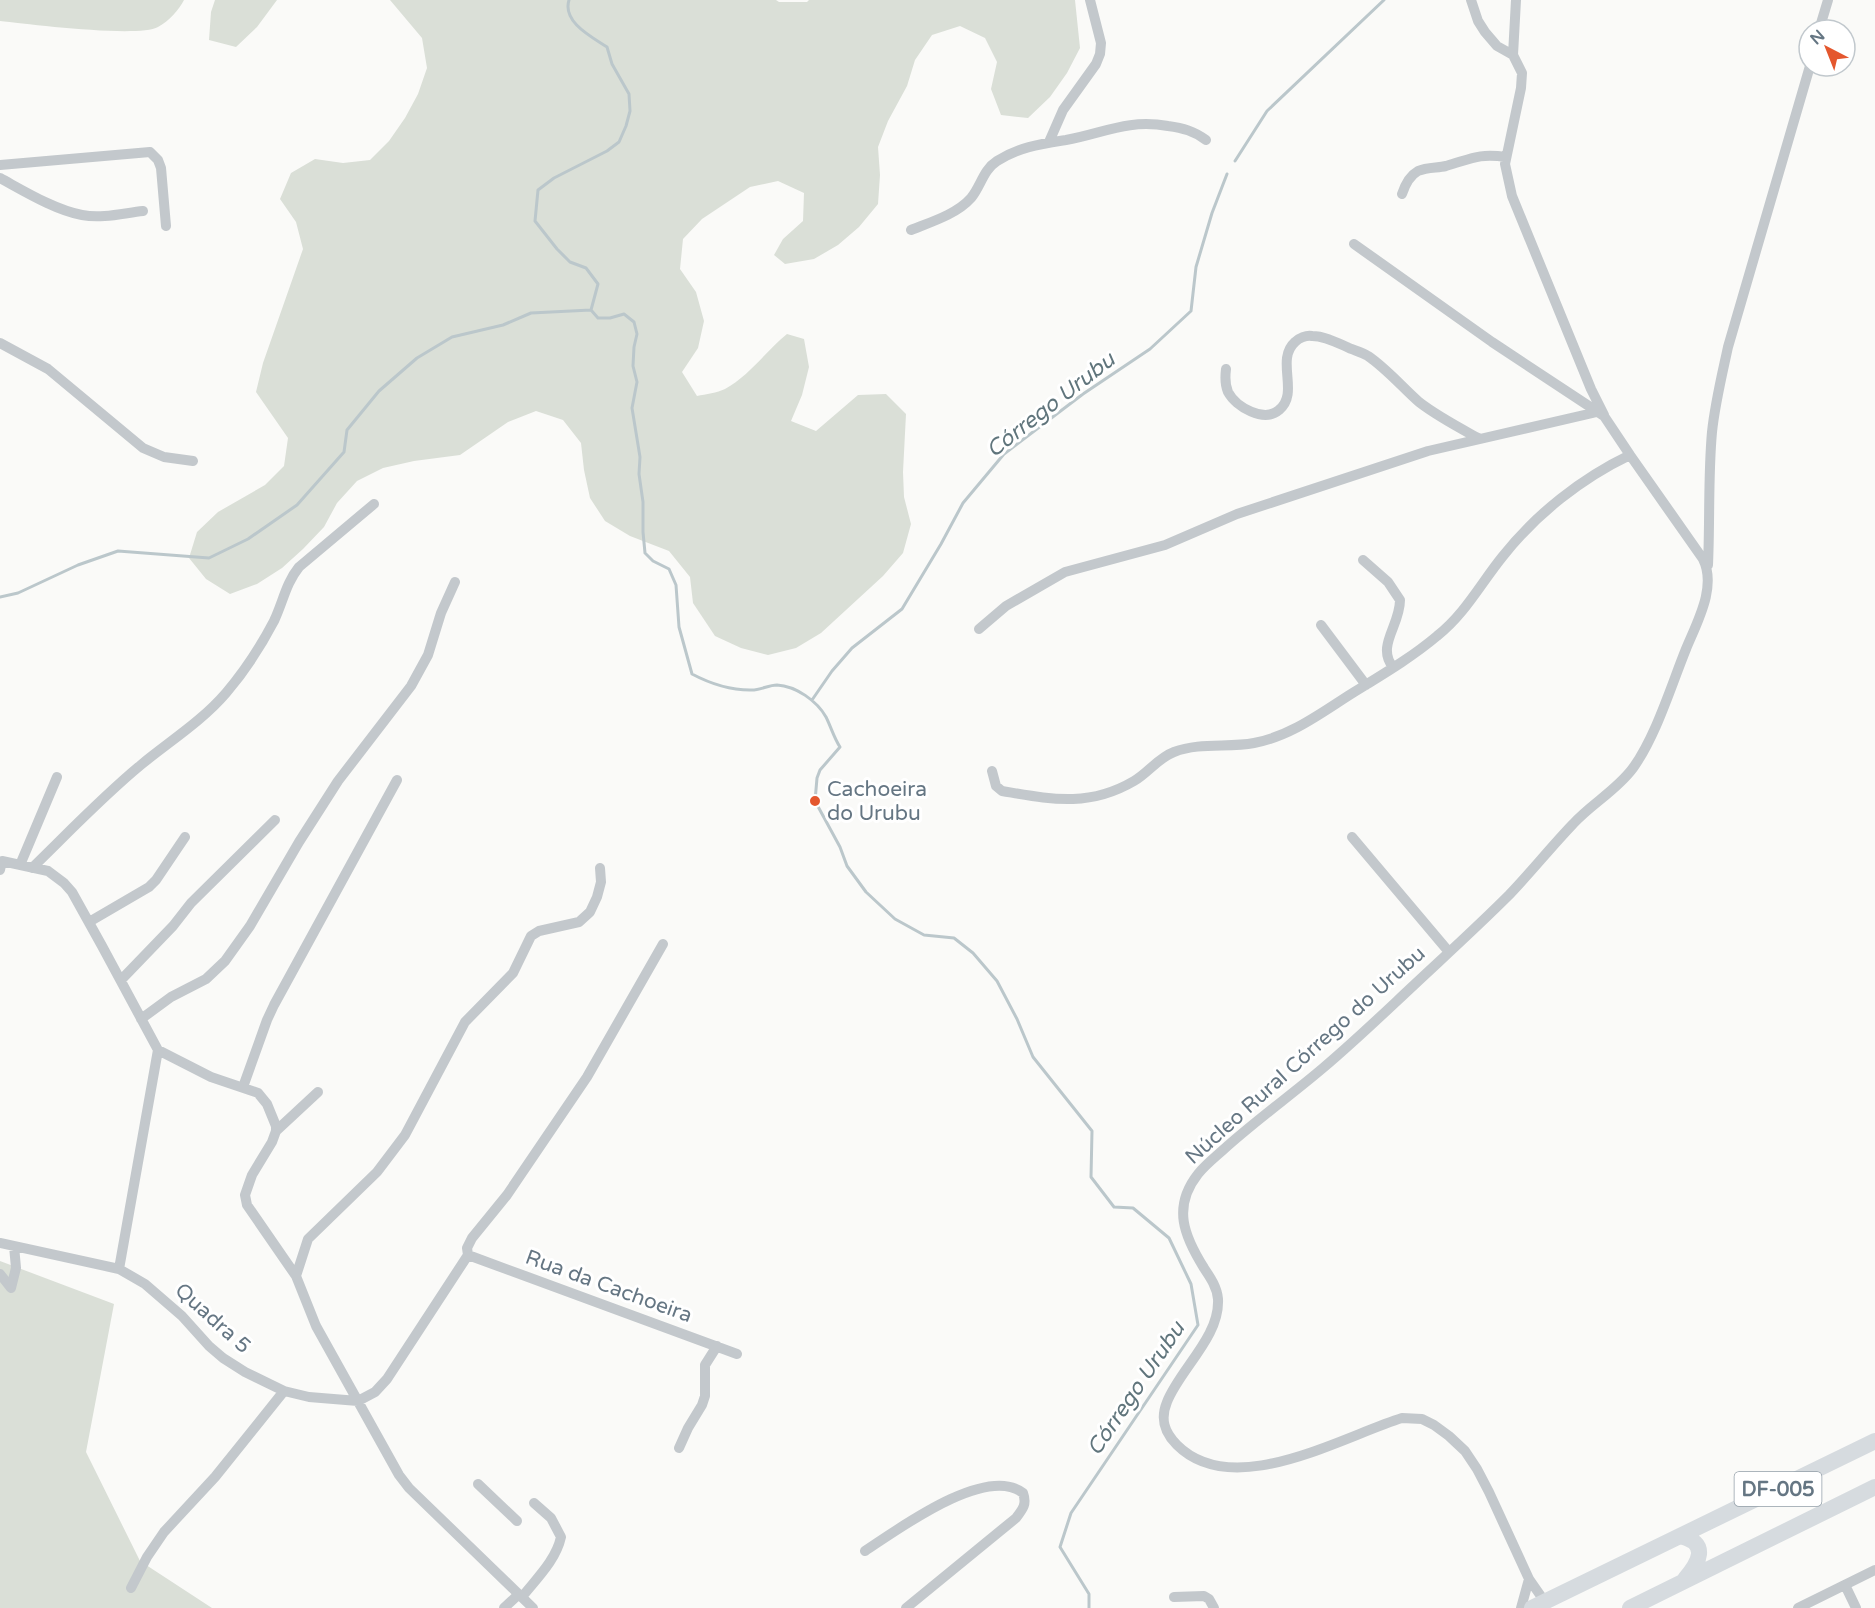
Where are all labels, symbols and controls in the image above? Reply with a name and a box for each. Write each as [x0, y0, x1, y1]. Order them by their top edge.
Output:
north arrow [1797, 18, 1857, 78]
text: N [1806, 26, 1829, 49]
water label: Córrego Urubu [981, 346, 1121, 463]
place label: Cachoeira do Urubu [827, 777, 927, 826]
marker: Cachoeira do Urubu [808, 794, 822, 808]
street label: Núcleo Rural Córrego do Urubu [1180, 941, 1430, 1170]
street label: Rua da Cachoeira [522, 1245, 696, 1328]
street label: Quadra 5 [170, 1278, 256, 1359]
water label: Córrego Urubu [1082, 1315, 1191, 1460]
road number: DF-005 [1734, 1472, 1822, 1506]

